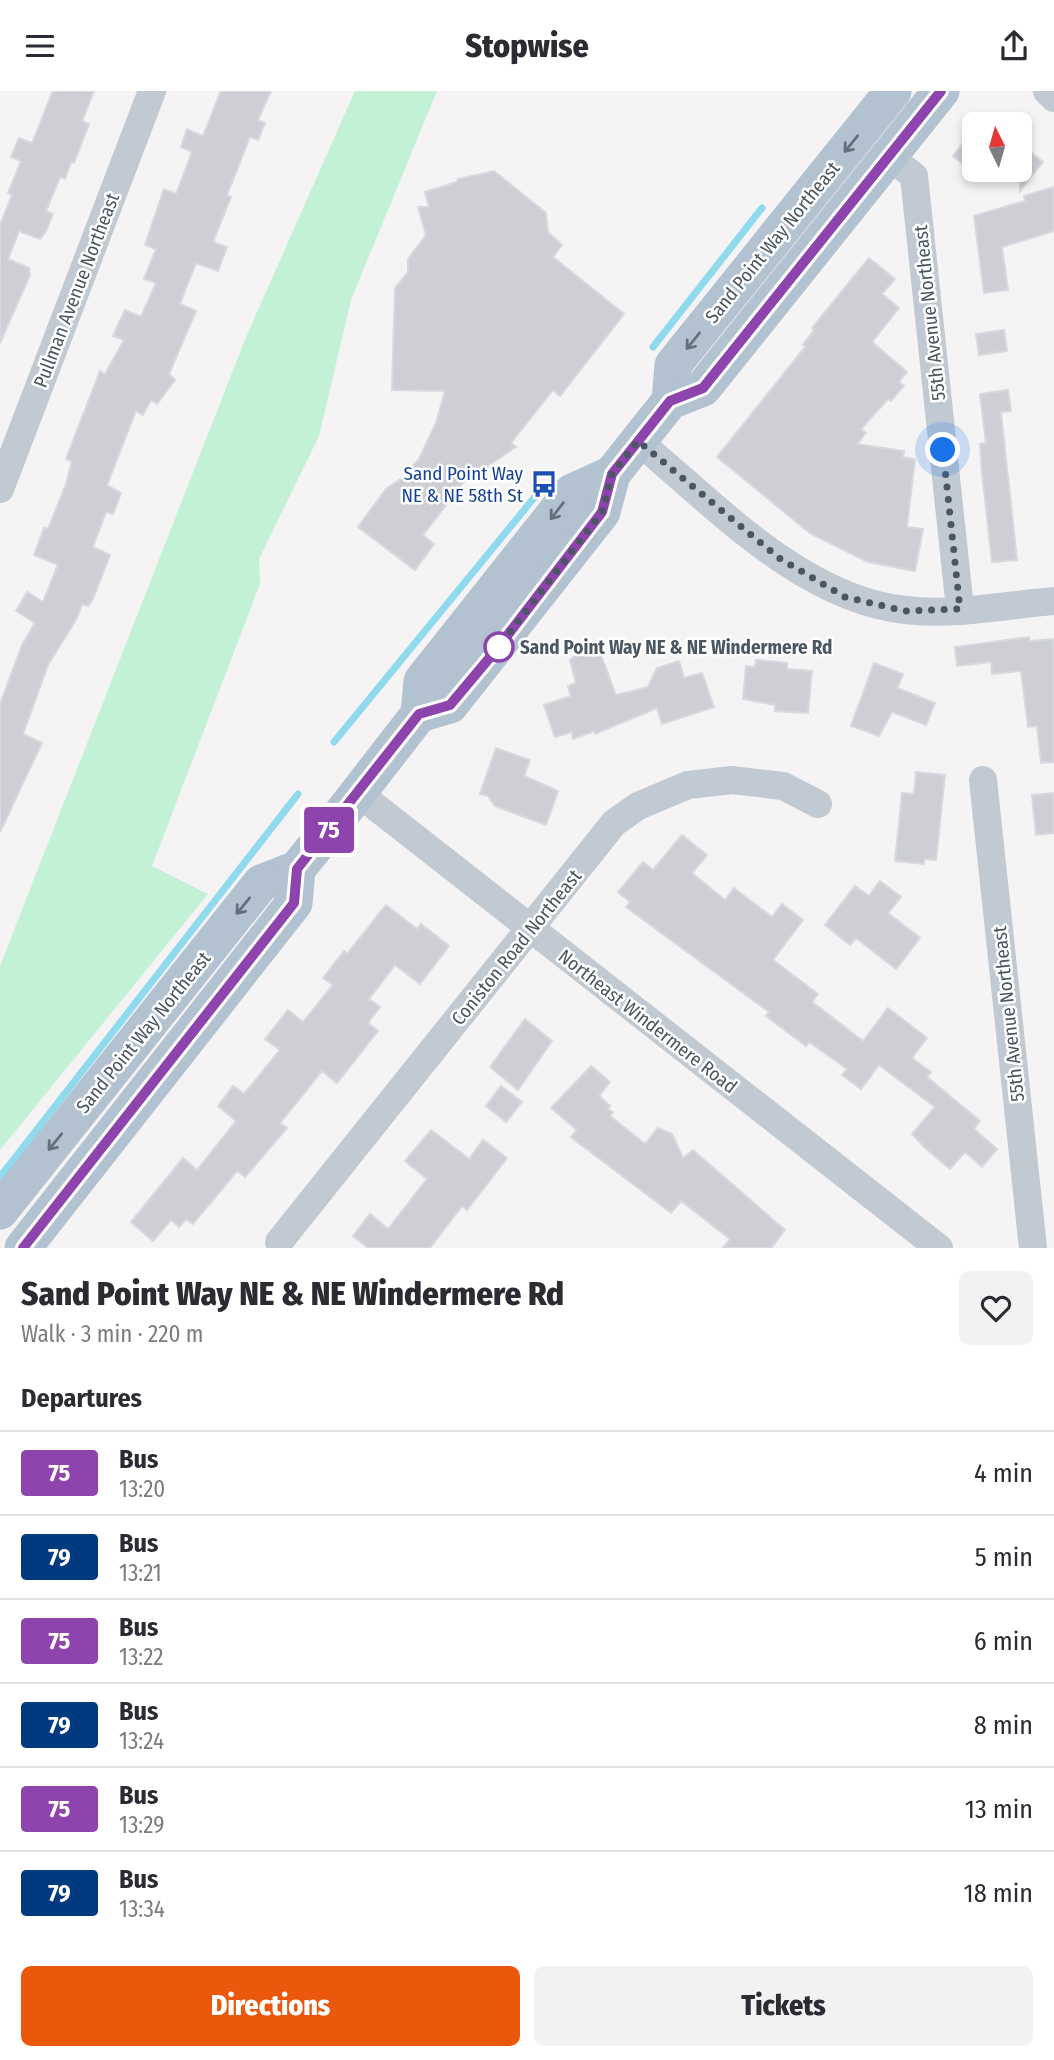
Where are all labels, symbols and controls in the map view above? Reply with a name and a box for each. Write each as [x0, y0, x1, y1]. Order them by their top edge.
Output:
icon: menu [21, 27, 59, 65]
text: Stopwise [465, 27, 589, 65]
icon: share [995, 27, 1033, 65]
north arrow [962, 112, 1032, 182]
map controls [962, 112, 1032, 182]
one-way arrow [843, 135, 858, 153]
street label: Sand Point Way Northeast [700, 156, 845, 328]
street label: Pullman Avenue Northeast [29, 189, 124, 391]
street label: 55th Avenue Northeast [909, 223, 950, 402]
one-way arrow [685, 331, 700, 349]
your location [925, 432, 960, 467]
place label: Sand Point Way NE & NE 58th St [402, 462, 524, 507]
bus stop icon: Sand Point Way NE & NE 58th St [529, 469, 559, 499]
one-way arrow [549, 502, 564, 520]
marker: Sand Point Way NE & NE Windermere Rd [484, 632, 514, 662]
place label: Sand Point Way NE & NE Windermere Rd [520, 636, 832, 659]
line badge: 75 [298, 807, 360, 853]
text: 75 [318, 816, 340, 844]
street label: Coniston Road Northeast [447, 864, 587, 1030]
one-way arrow [235, 897, 250, 915]
street label: 55th Avenue Northeast [988, 924, 1029, 1103]
street label: Northeast Windermere Road [554, 945, 742, 1098]
street label: Sand Point Way Northeast [71, 946, 216, 1118]
one-way arrow [48, 1132, 63, 1150]
button: heart [959, 1271, 1033, 1345]
text: Sand Point Way NE & NE Windermere Rd [21, 1274, 564, 1314]
text: Walk · 3 min · 220 m [21, 1320, 203, 1348]
text: Departures [21, 1383, 142, 1414]
text: Bus [119, 1444, 158, 1475]
text: 4 min [974, 1458, 1033, 1489]
text: 75 [49, 1459, 70, 1487]
text: 13:20 [119, 1475, 165, 1503]
text: Bus [119, 1528, 158, 1559]
text: 5 min [975, 1542, 1033, 1573]
text: 79 [48, 1543, 71, 1571]
text: 13:21 [119, 1559, 162, 1587]
text: Bus [119, 1612, 158, 1643]
text: 6 min [974, 1626, 1033, 1657]
text: 75 [49, 1627, 70, 1655]
text: 13:22 [119, 1643, 164, 1671]
text: Bus [119, 1696, 158, 1727]
text: 8 min [974, 1710, 1033, 1741]
text: 79 [48, 1711, 71, 1739]
text: 13:24 [119, 1727, 164, 1755]
text: Bus [119, 1780, 158, 1811]
text: 13 min [965, 1794, 1033, 1825]
text: 75 [49, 1795, 70, 1823]
text: 13:29 [119, 1811, 164, 1839]
text: Bus [119, 1864, 158, 1895]
text: 18 min [964, 1878, 1033, 1909]
text: 79 [48, 1879, 71, 1907]
text: 13:34 [119, 1895, 165, 1923]
button: Directions [21, 1966, 520, 2046]
button: Tickets [534, 1966, 1033, 2046]

